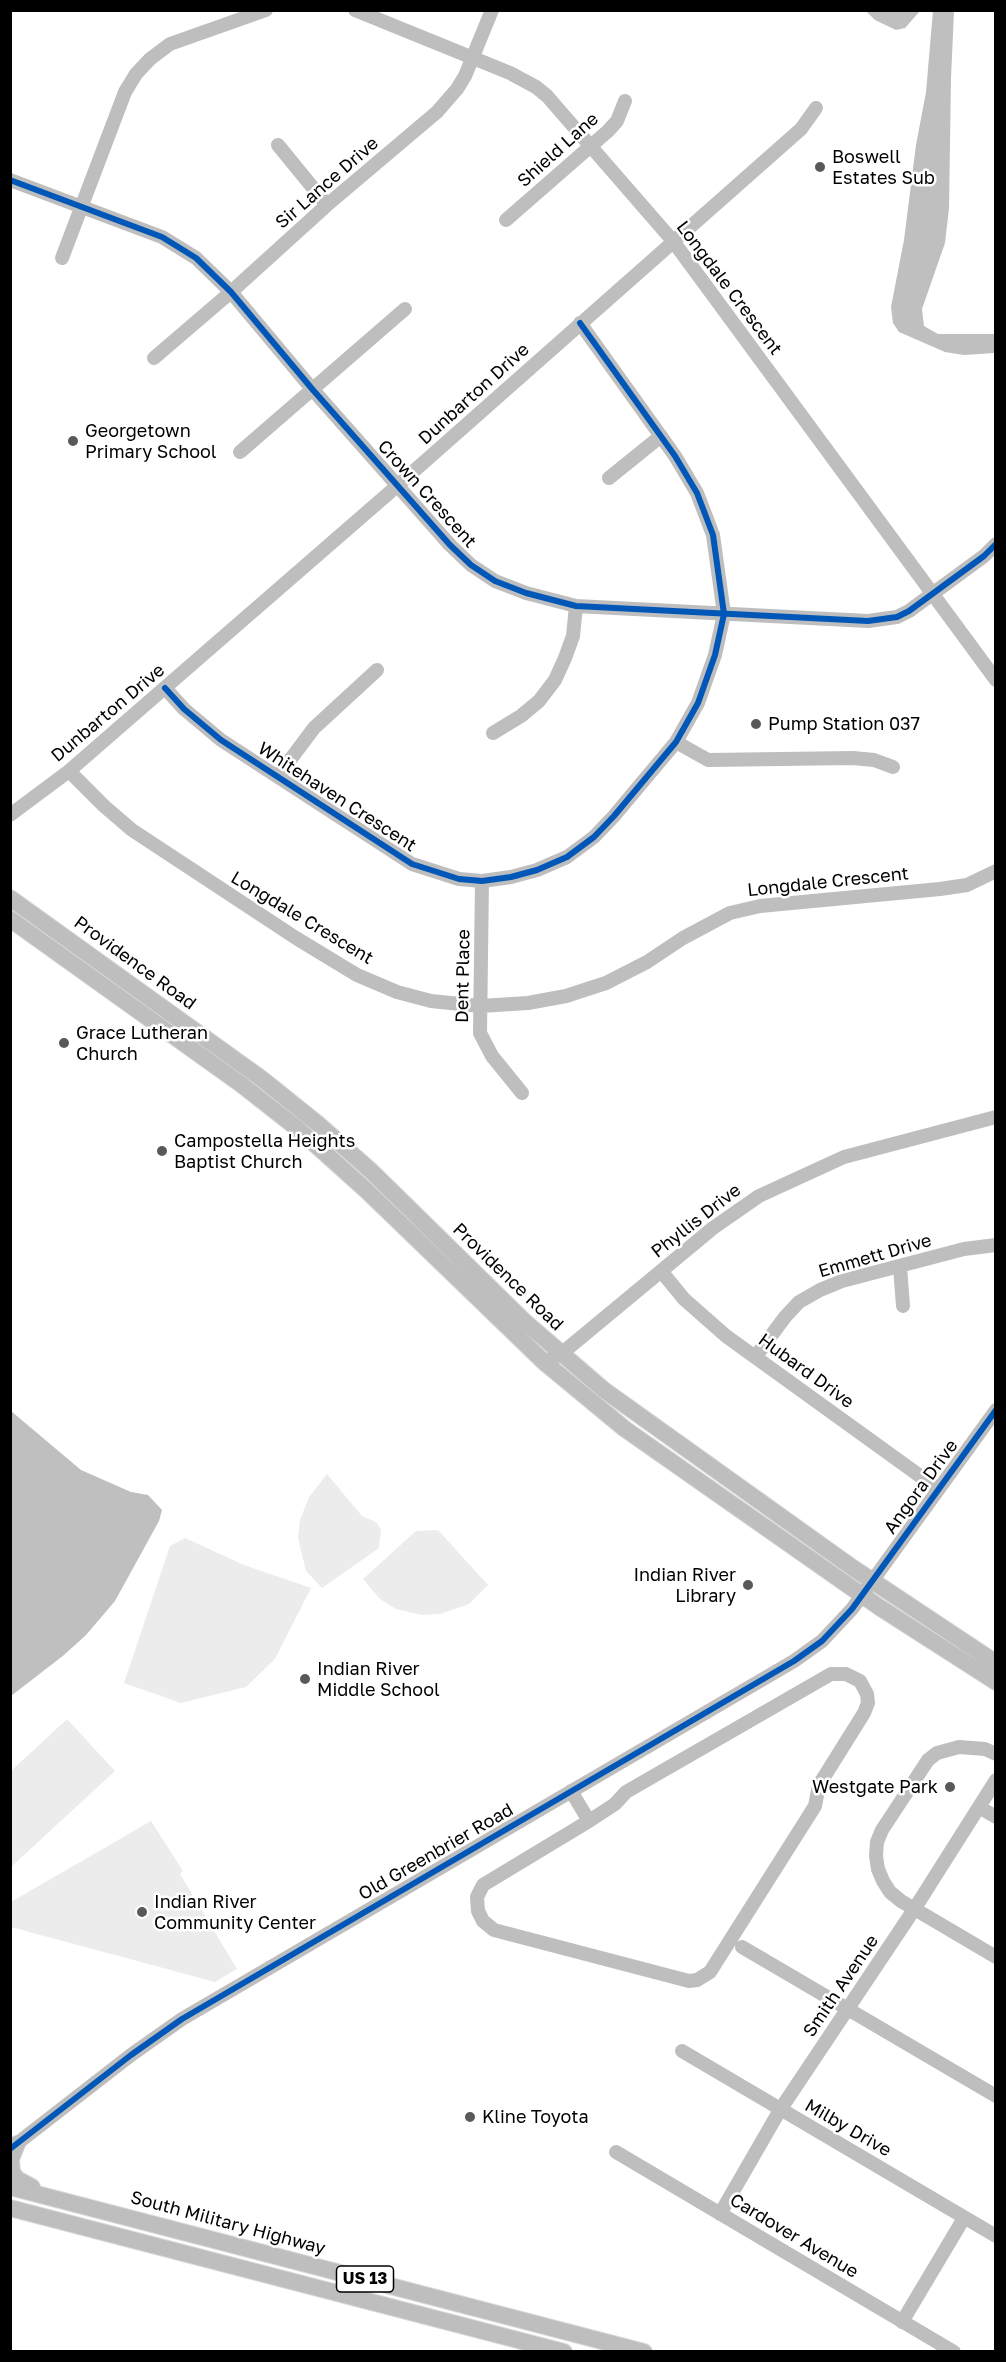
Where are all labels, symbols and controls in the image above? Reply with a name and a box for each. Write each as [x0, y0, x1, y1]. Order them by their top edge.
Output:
street label: Shield Lane [513, 108, 603, 192]
street label: Sir Lance Drive [271, 133, 383, 233]
place label: Boswell Estates Sub [832, 146, 935, 188]
marker: Boswell Estates Sub [813, 160, 827, 174]
street label: Longdale Crescent [672, 217, 786, 359]
street label: Dunbarton Drive [414, 339, 534, 449]
place label: Georgetown Primary School [85, 420, 217, 462]
marker: Georgetown Primary School [66, 434, 80, 448]
street label: Crown Crescent [373, 436, 481, 552]
street label: Dunbarton Drive [47, 659, 169, 767]
place label: Pump Station 037 [768, 713, 920, 735]
marker: Pump Station 037 [749, 717, 763, 731]
street label: Whitehaven Crescent [254, 738, 420, 856]
street label: Longdale Crescent [746, 863, 910, 901]
street label: Longdale Crescent [227, 867, 377, 969]
street label: Providence Road [70, 912, 200, 1014]
street label: Dent Place [451, 929, 475, 1023]
place label: Grace Lutheran Church [76, 1022, 208, 1064]
marker: Grace Lutheran Church [57, 1036, 71, 1050]
place label: Campostella Heights Baptist Church [174, 1130, 355, 1172]
marker: Campostella Heights Baptist Church [155, 1144, 169, 1158]
street label: Phyllis Drive [647, 1179, 745, 1263]
street label: Providence Road [448, 1219, 568, 1335]
street label: Emmett Drive [816, 1230, 934, 1282]
street label: Hubard Drive [754, 1329, 858, 1413]
street label: Angora Drive [880, 1436, 962, 1538]
place label: Indian River Library [633, 1564, 736, 1606]
marker: Indian River Library [741, 1578, 755, 1592]
place label: Indian River Middle School [317, 1658, 440, 1700]
marker: Indian River Middle School [298, 1672, 312, 1686]
place label: Westgate Park [812, 1776, 938, 1798]
marker: Westgate Park [943, 1780, 957, 1794]
street label: Old Greenbrier Road [355, 1799, 517, 1905]
place label: Indian River Community Center [154, 1891, 316, 1934]
marker: Indian River Community Center [135, 1905, 149, 1919]
street label: Smith Avenue [799, 1931, 883, 2041]
street label: Milby Drive [801, 2095, 895, 2161]
place label: Kline Toyota [482, 2106, 589, 2128]
marker: Kline Toyota [463, 2110, 477, 2124]
street label: South Military Highway [128, 2187, 328, 2259]
street label: Cardover Avenue [726, 2189, 862, 2283]
road number: US 13 [336, 2266, 394, 2292]

